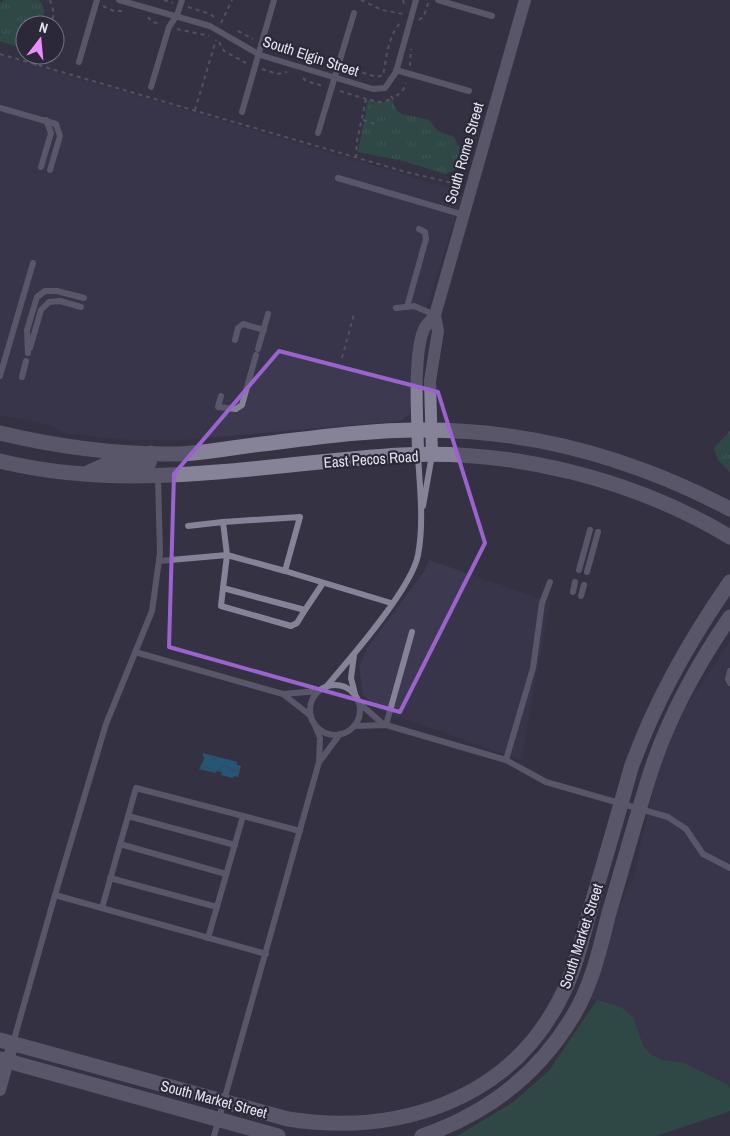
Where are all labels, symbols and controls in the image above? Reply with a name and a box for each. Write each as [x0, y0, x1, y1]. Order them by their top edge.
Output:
north arrow [15, 15, 65, 65]
text: N [37, 18, 50, 37]
street label: South Elgin Street [260, 31, 362, 82]
street label: South Rome Street [439, 99, 489, 206]
street label: East Pecos Road [323, 445, 419, 473]
street label: South Market Street [554, 880, 608, 991]
street label: South Market Street [158, 1075, 270, 1123]

